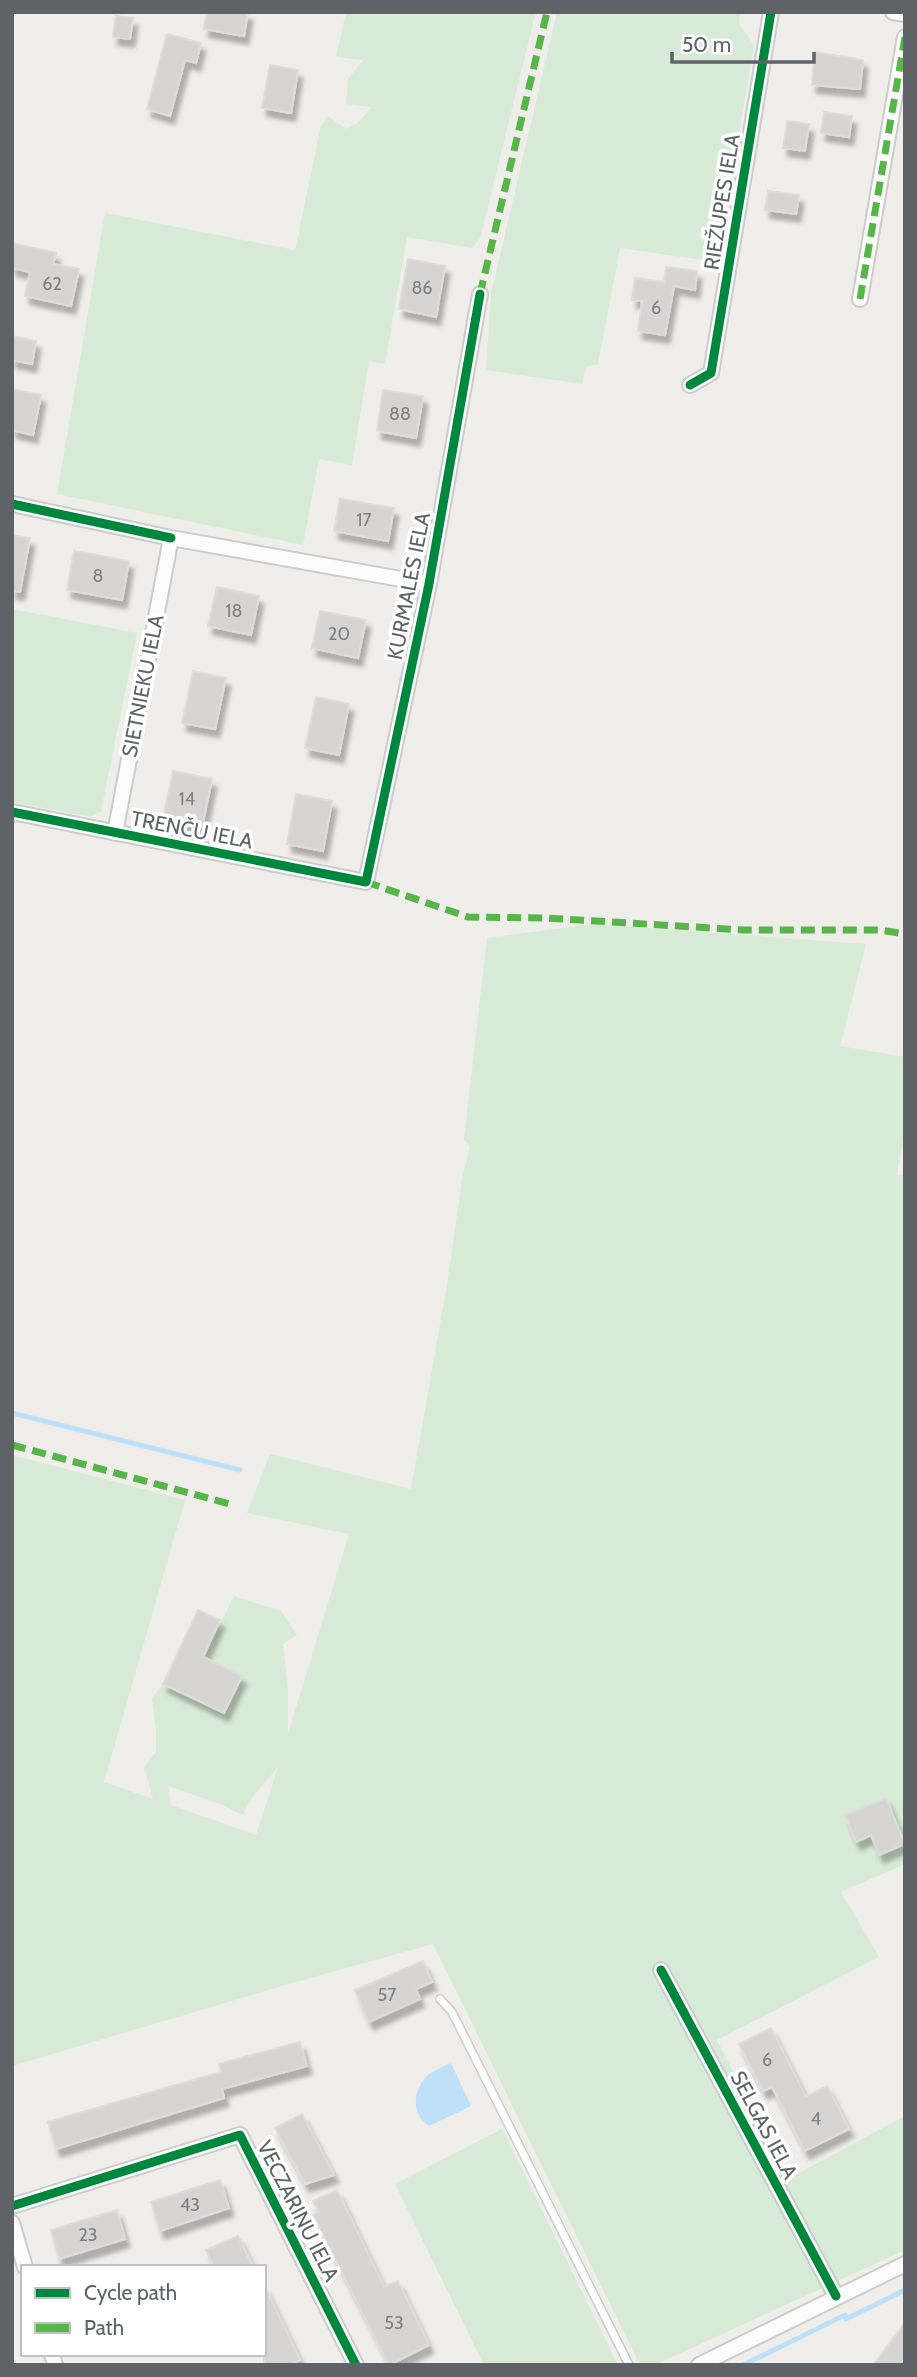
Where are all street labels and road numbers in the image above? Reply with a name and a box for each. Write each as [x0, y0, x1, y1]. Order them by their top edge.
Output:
street label: RIEŽUPES IELA [697, 132, 745, 272]
street label: KURMALES IELA [382, 510, 435, 662]
street label: SIETNIEKU IELA [116, 613, 169, 759]
street label: TRENČU IELA [129, 805, 255, 854]
street label: SELGAS IELA [726, 2067, 803, 2183]
street label: VECZARIŅU IELA [250, 2136, 345, 2286]

